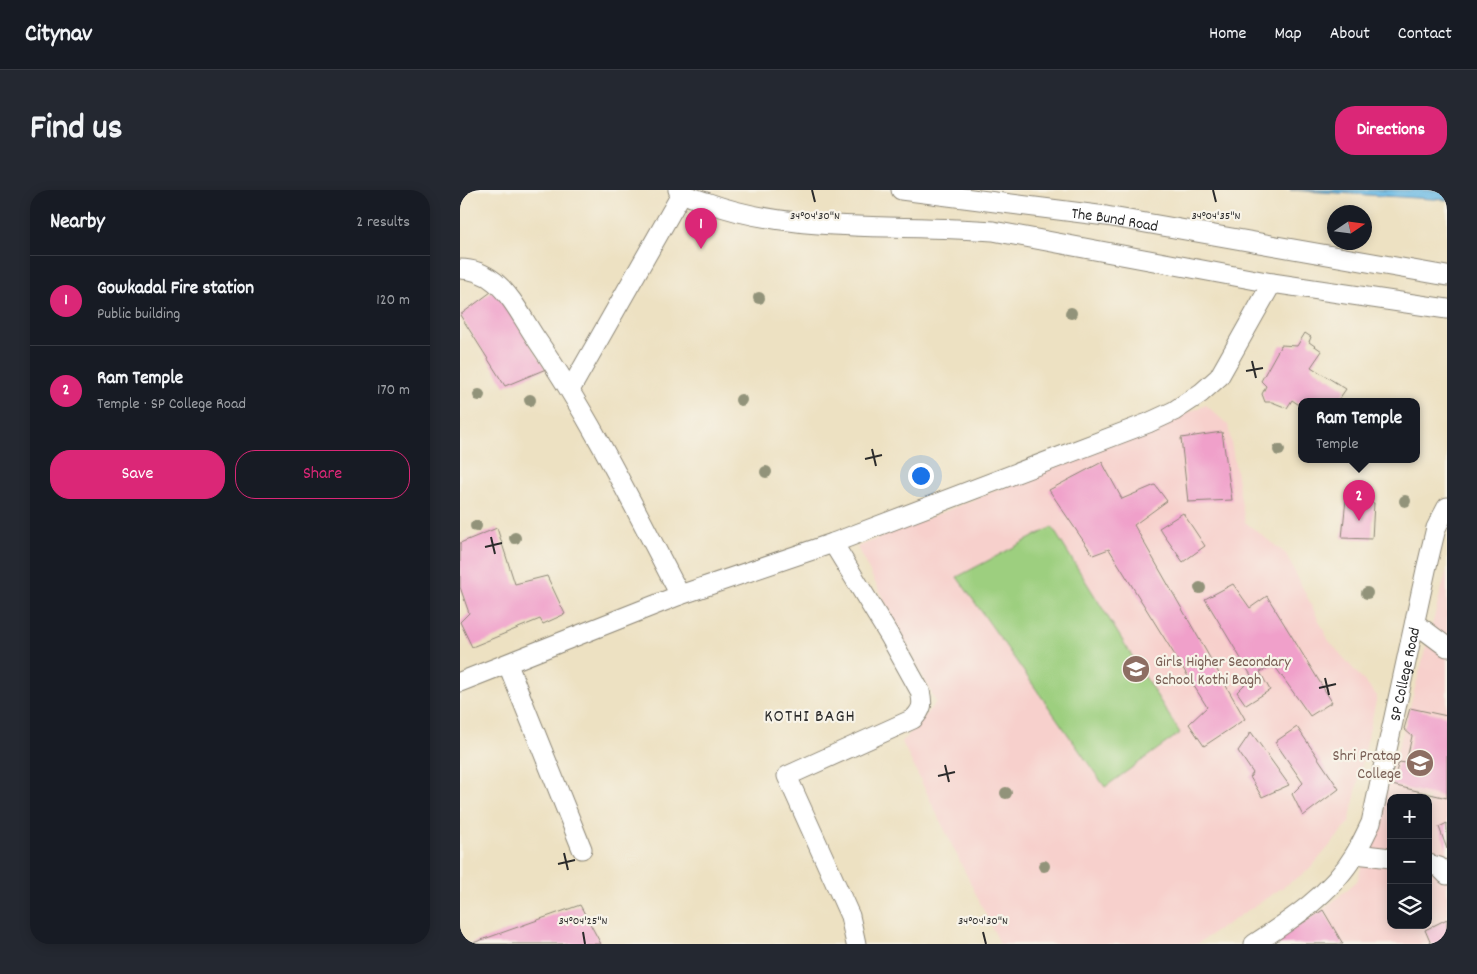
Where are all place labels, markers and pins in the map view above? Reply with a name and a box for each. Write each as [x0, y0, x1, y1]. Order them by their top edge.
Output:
pin: 1 [685, 208, 717, 249]
pin: 2 [1343, 480, 1375, 521]
place label: Girls Higher Secondary School Kothi Bagh [1155, 651, 1291, 692]
school or university icon: Girls Higher Secondary School Kothi Bagh [1121, 654, 1151, 684]
place label: Shri Pratap College [1333, 745, 1401, 786]
school or university icon: Shri Pratap College [1405, 748, 1435, 778]

